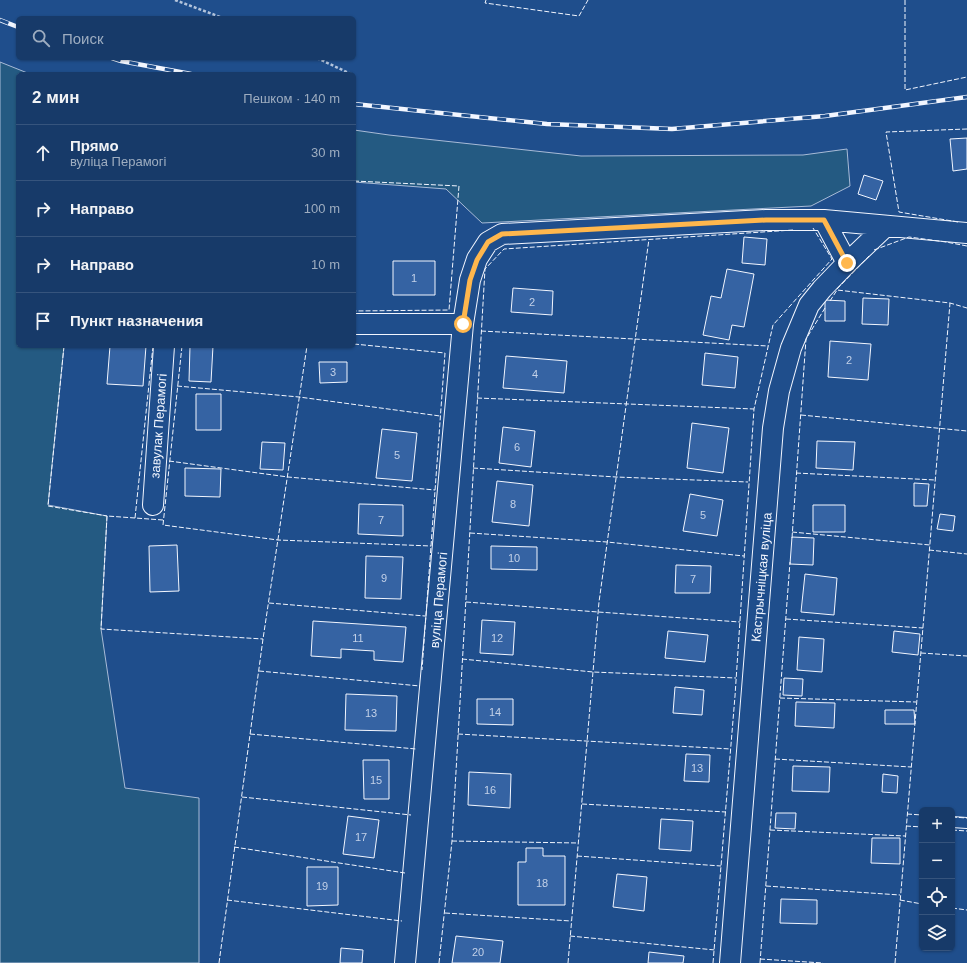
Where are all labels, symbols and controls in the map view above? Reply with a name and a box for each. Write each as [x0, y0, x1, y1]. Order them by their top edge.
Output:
search box [16, 16, 356, 60]
icon: search [30, 27, 52, 49]
text: Поиск [62, 30, 104, 47]
text: 2 мин [32, 88, 79, 107]
text: Пешком · 140 m [243, 91, 340, 106]
text: Прямо [70, 137, 119, 154]
icon: ahead [32, 142, 54, 164]
text: 30 m [311, 145, 340, 160]
text: вуліца Перамогі [70, 154, 166, 169]
icon: right [32, 198, 54, 220]
text: Направо [70, 200, 134, 217]
text: 100 m [304, 201, 340, 216]
icon: right [32, 254, 54, 276]
route end [838, 254, 856, 272]
text: Направо [70, 256, 134, 273]
text: 10 m [311, 257, 340, 272]
house number: 1 [411, 272, 417, 284]
house number: 2 [529, 296, 535, 308]
icon: arrive [32, 310, 54, 332]
text: Пункт назначения [70, 312, 203, 329]
route start [454, 315, 472, 333]
house number: 2 [846, 354, 852, 366]
house number: 3 [330, 366, 336, 378]
house number: 4 [532, 368, 538, 380]
street label: завулак Перамогі [147, 373, 170, 479]
house number: 6 [514, 441, 520, 453]
house number: 5 [394, 449, 400, 461]
house number: 8 [510, 498, 516, 510]
house number: 5 [700, 509, 706, 521]
street label: Кастрычніцкая вуліца [748, 511, 775, 642]
house number: 7 [378, 514, 384, 526]
street label: вуліца Перамогі [427, 551, 450, 649]
house number: 10 [508, 552, 520, 564]
house number: 9 [381, 572, 387, 584]
house number: 7 [690, 573, 696, 585]
house number: 11 [352, 632, 364, 644]
house number: 12 [491, 632, 503, 644]
house number: 14 [489, 706, 501, 718]
house number: 13 [365, 707, 377, 719]
house number: 13 [691, 762, 703, 774]
house number: 15 [370, 774, 382, 786]
house number: 16 [484, 784, 496, 796]
map controls [919, 807, 955, 951]
button: + [919, 807, 955, 843]
house number: 17 [355, 831, 367, 843]
button: − [919, 843, 955, 879]
house number: 18 [536, 877, 548, 889]
button: locate [919, 879, 955, 915]
house number: 19 [316, 880, 328, 892]
button: layers [919, 915, 955, 951]
house number: 20 [472, 946, 484, 958]

